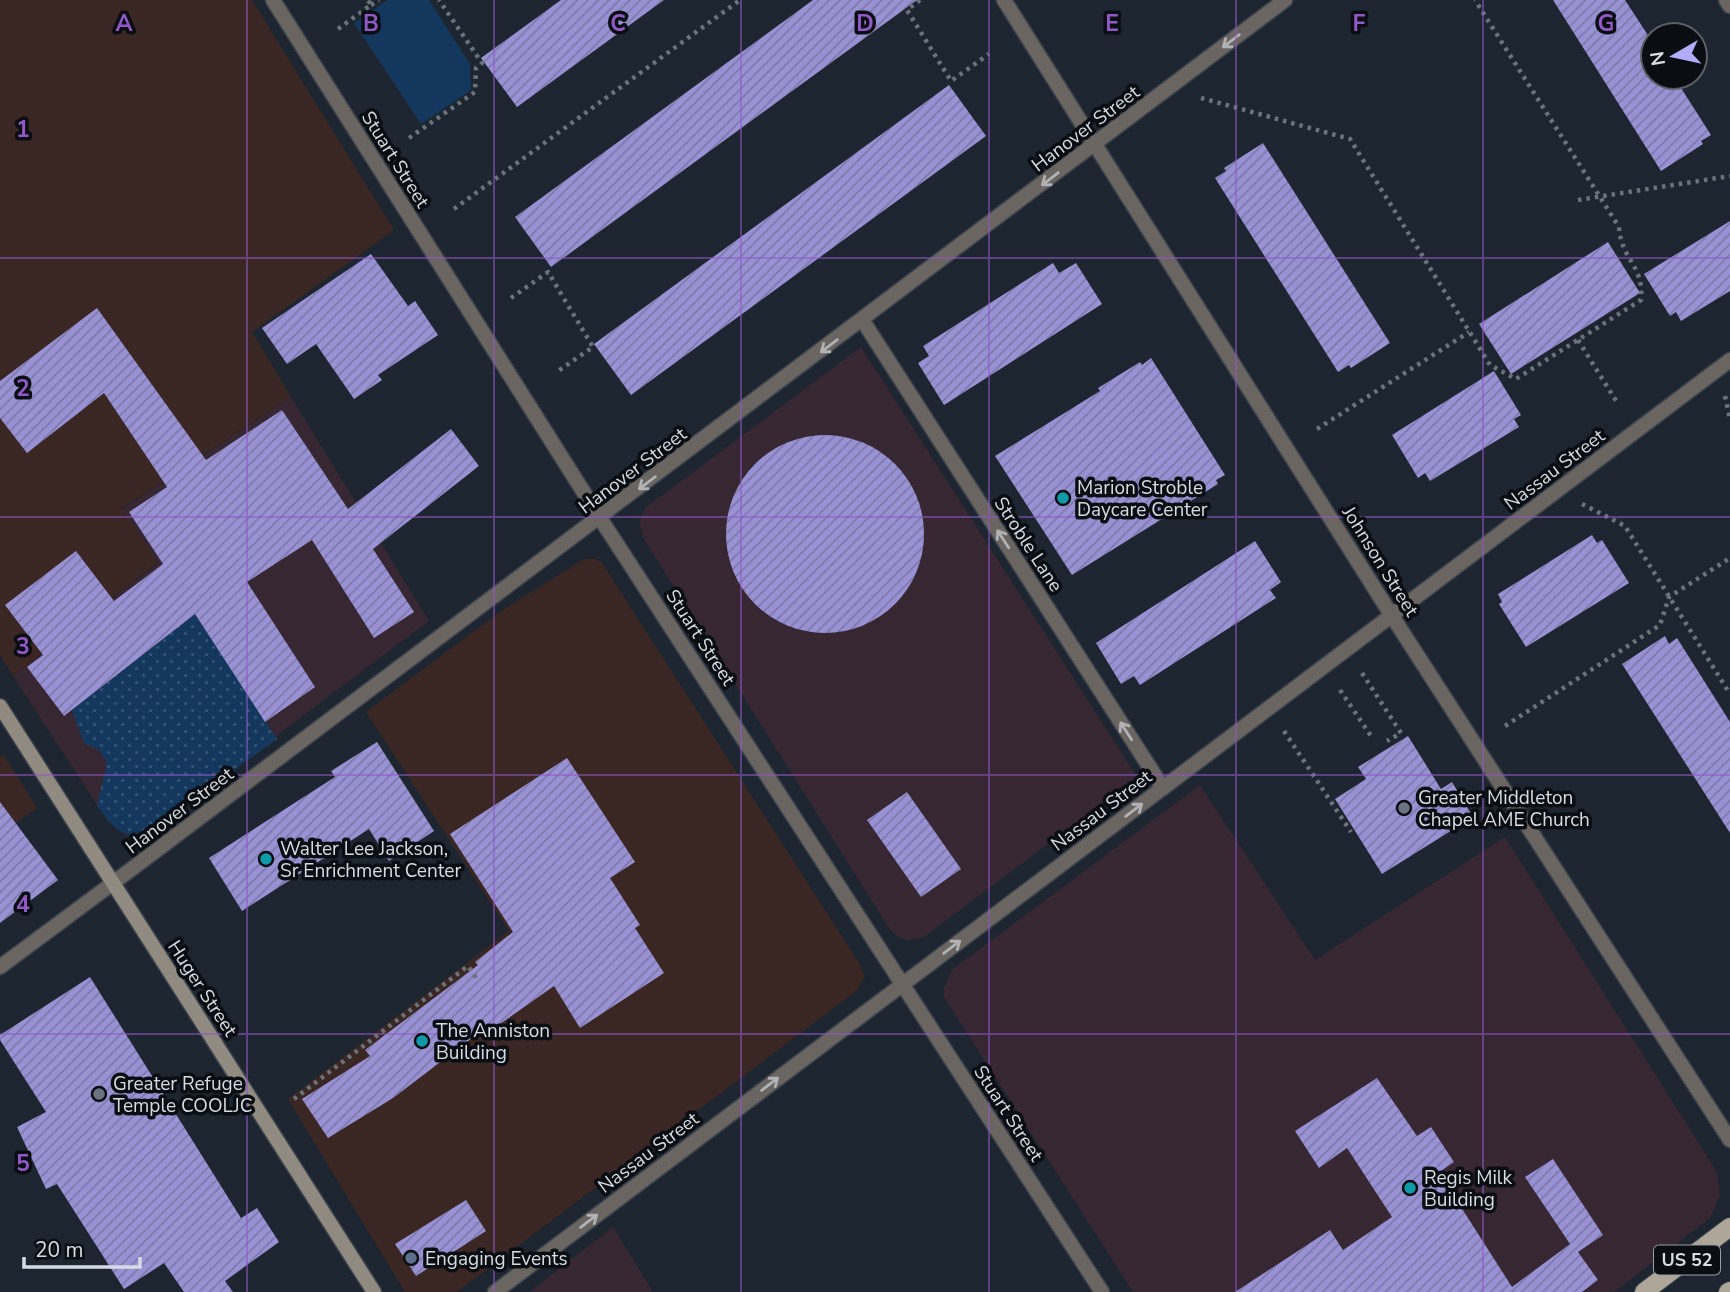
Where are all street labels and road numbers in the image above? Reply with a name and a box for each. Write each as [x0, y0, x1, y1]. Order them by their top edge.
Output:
street label: Hanover Street [1026, 79, 1145, 178]
street label: Stuart Street [355, 106, 435, 213]
street label: Hanover Street [573, 421, 692, 520]
street label: Nassau Street [1499, 423, 1611, 516]
street label: Stroble Lane [988, 492, 1069, 597]
street label: Johnson Street [1335, 501, 1425, 622]
street label: Stuart Street [659, 584, 741, 691]
street label: Hanover Street [120, 761, 239, 860]
street label: Nassau Street [1046, 764, 1158, 857]
street label: Huger Street [161, 935, 243, 1042]
street label: Stuart Street [967, 1060, 1049, 1167]
street label: Nassau Street [593, 1106, 705, 1199]
road number: US 52 [1654, 1246, 1720, 1274]

